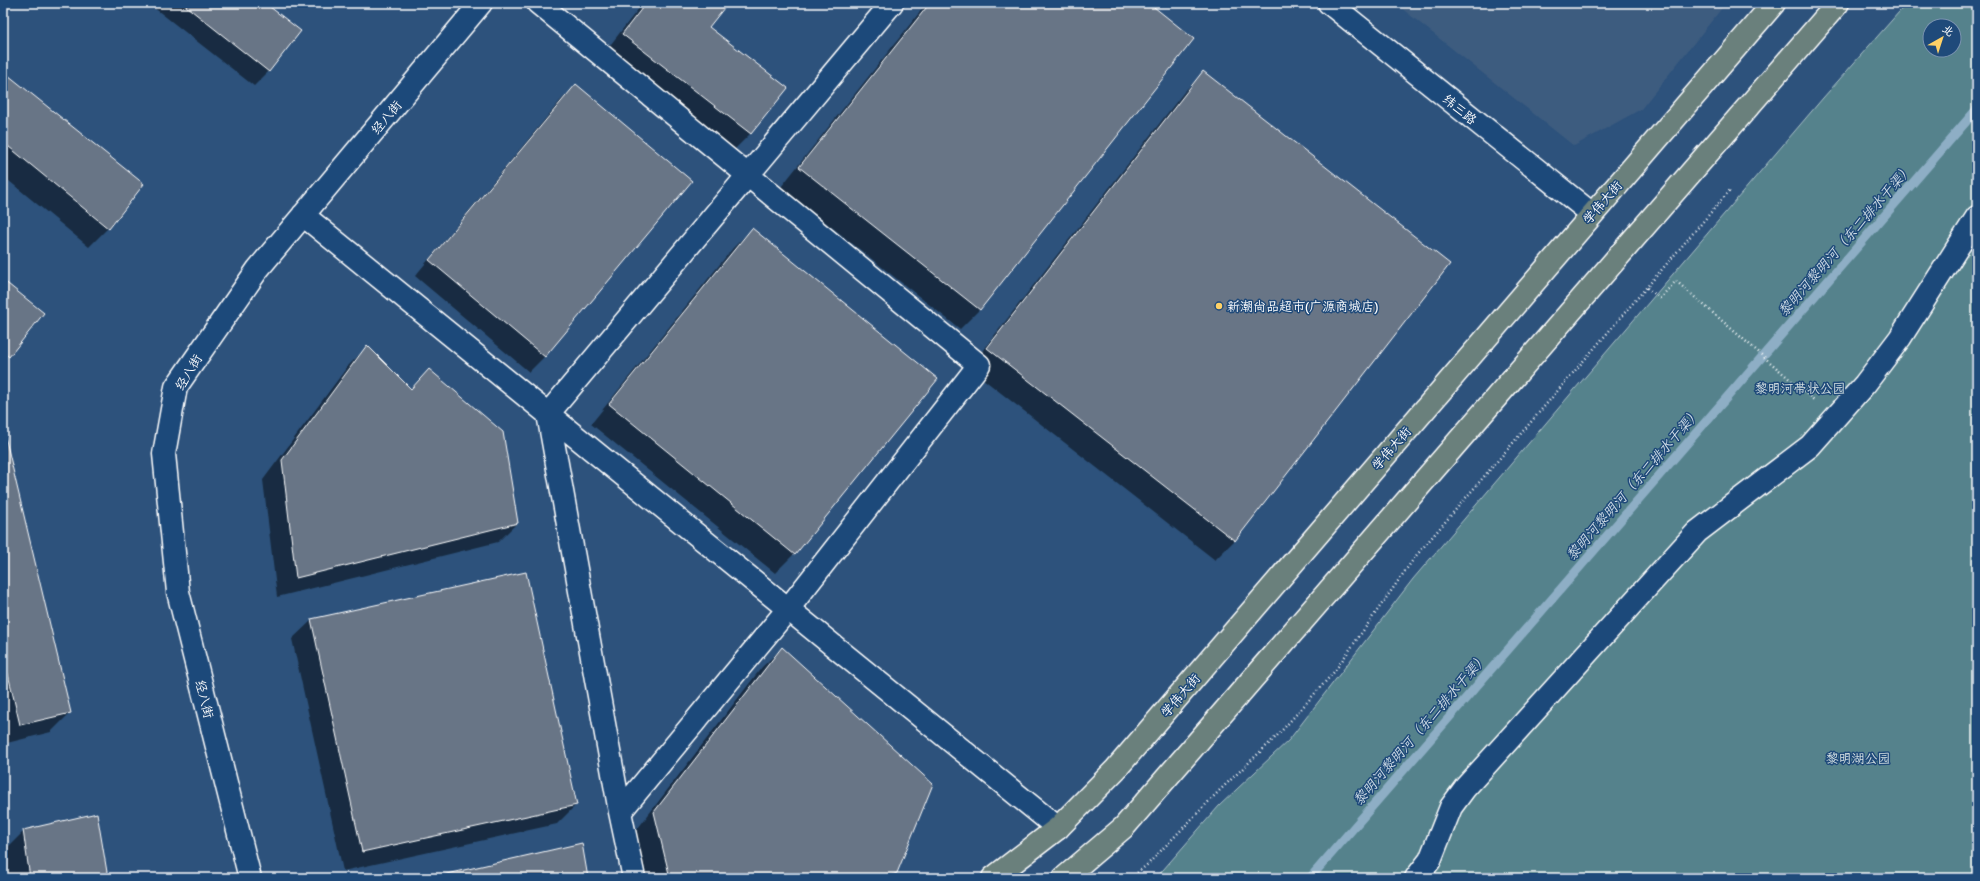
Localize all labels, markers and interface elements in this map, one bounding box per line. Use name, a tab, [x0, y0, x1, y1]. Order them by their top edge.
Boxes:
north arrow	[1922, 18, 1962, 58]
text: 北	[1940, 22, 1956, 39]
street label: 纬三路	[1440, 91, 1480, 127]
street label: 经八街	[368, 98, 405, 137]
water label: 黎明河黎明河（东二排水干渠）	[1775, 161, 1916, 320]
street label: 学伟大街	[1580, 178, 1625, 227]
place label: 新潮尚品超市(广源商城店)	[1227, 299, 1378, 314]
marker: 新潮尚品超市(广源商城店)	[1214, 301, 1224, 311]
street label: 经八街	[172, 352, 205, 393]
park label: 黎明河带状公园	[1754, 381, 1846, 396]
water label: 黎明河黎明河（东二排水干渠）	[1563, 405, 1704, 564]
street label: 学伟大街	[1369, 424, 1414, 473]
water label: 黎明河黎明河（东二排水干渠）	[1350, 650, 1491, 809]
street label: 学伟大街	[1158, 671, 1203, 720]
street label: 经八街	[193, 678, 217, 720]
park label: 黎明湖公园	[1825, 751, 1891, 766]

